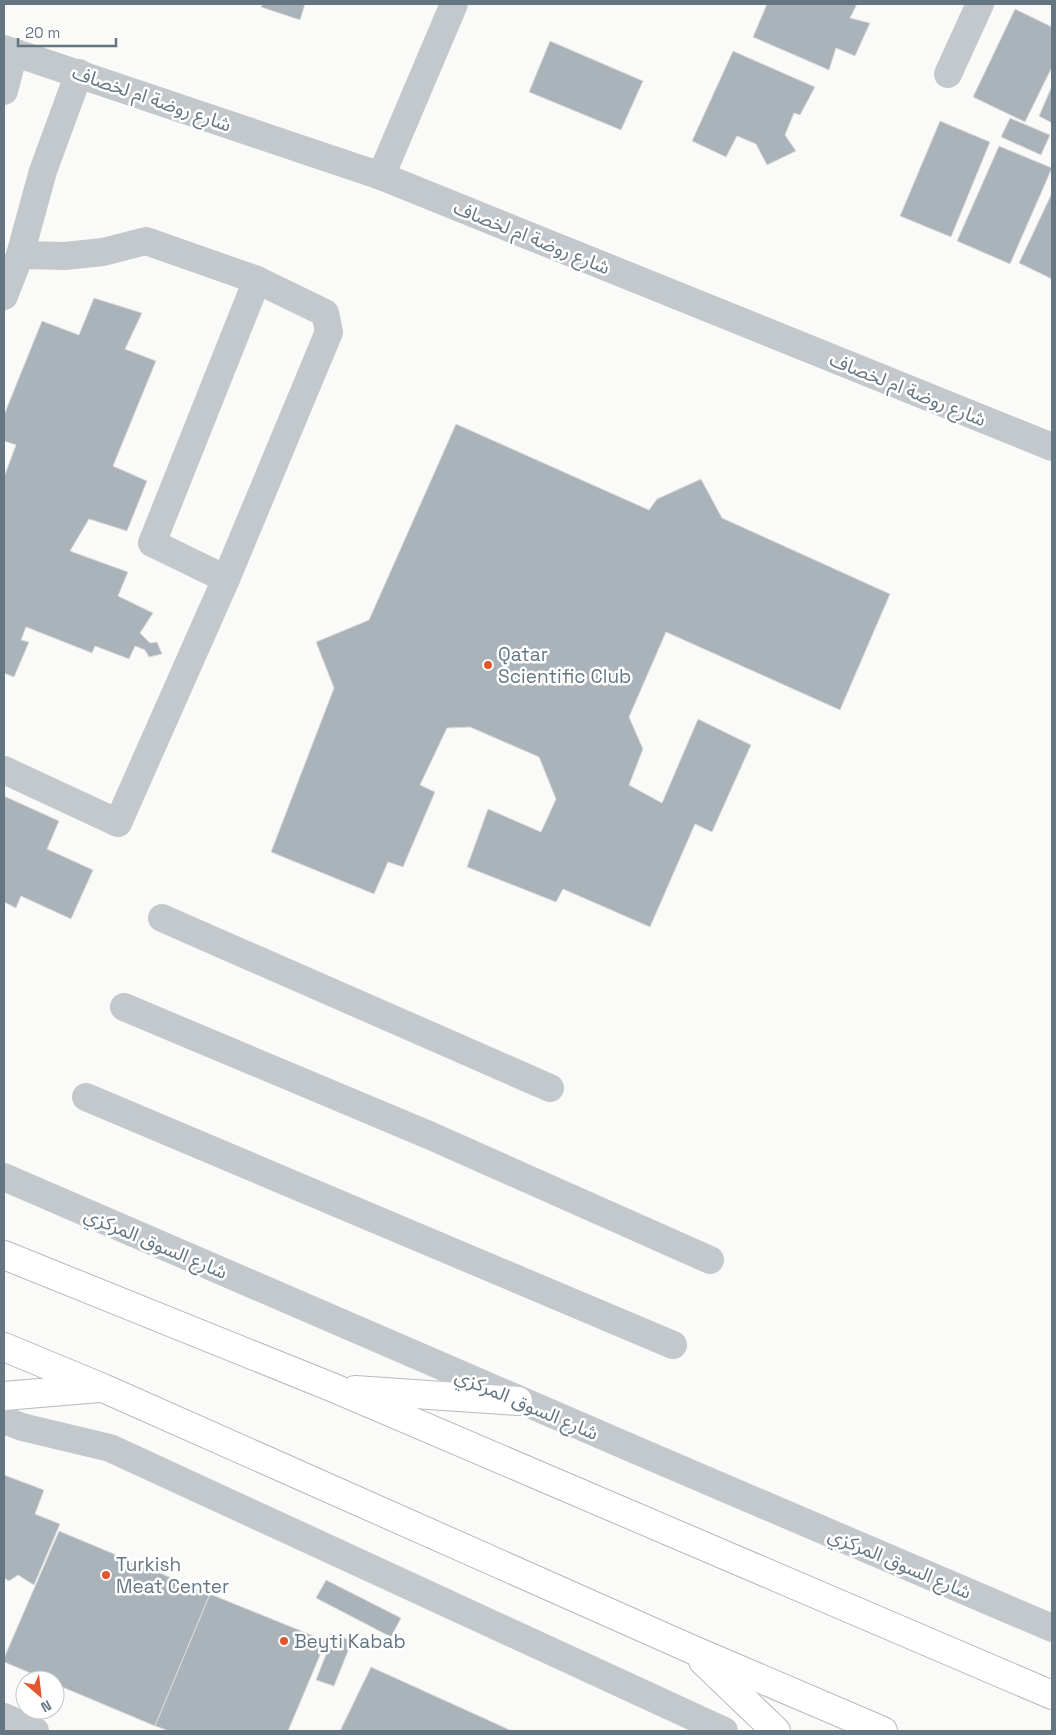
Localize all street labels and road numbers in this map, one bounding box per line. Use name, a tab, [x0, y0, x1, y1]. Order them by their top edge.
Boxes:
street label: شارع روضة ام لخصاف	[68, 60, 235, 139]
street label: شارع روضة ام لخصاف	[449, 195, 614, 282]
street label: شارع روضة ام لخصاف	[825, 347, 990, 434]
street label: شارع السوق المركزي	[80, 1202, 231, 1287]
street label: شارع السوق المركزي	[451, 1363, 602, 1448]
street label: شارع السوق المركزي	[824, 1522, 975, 1607]

